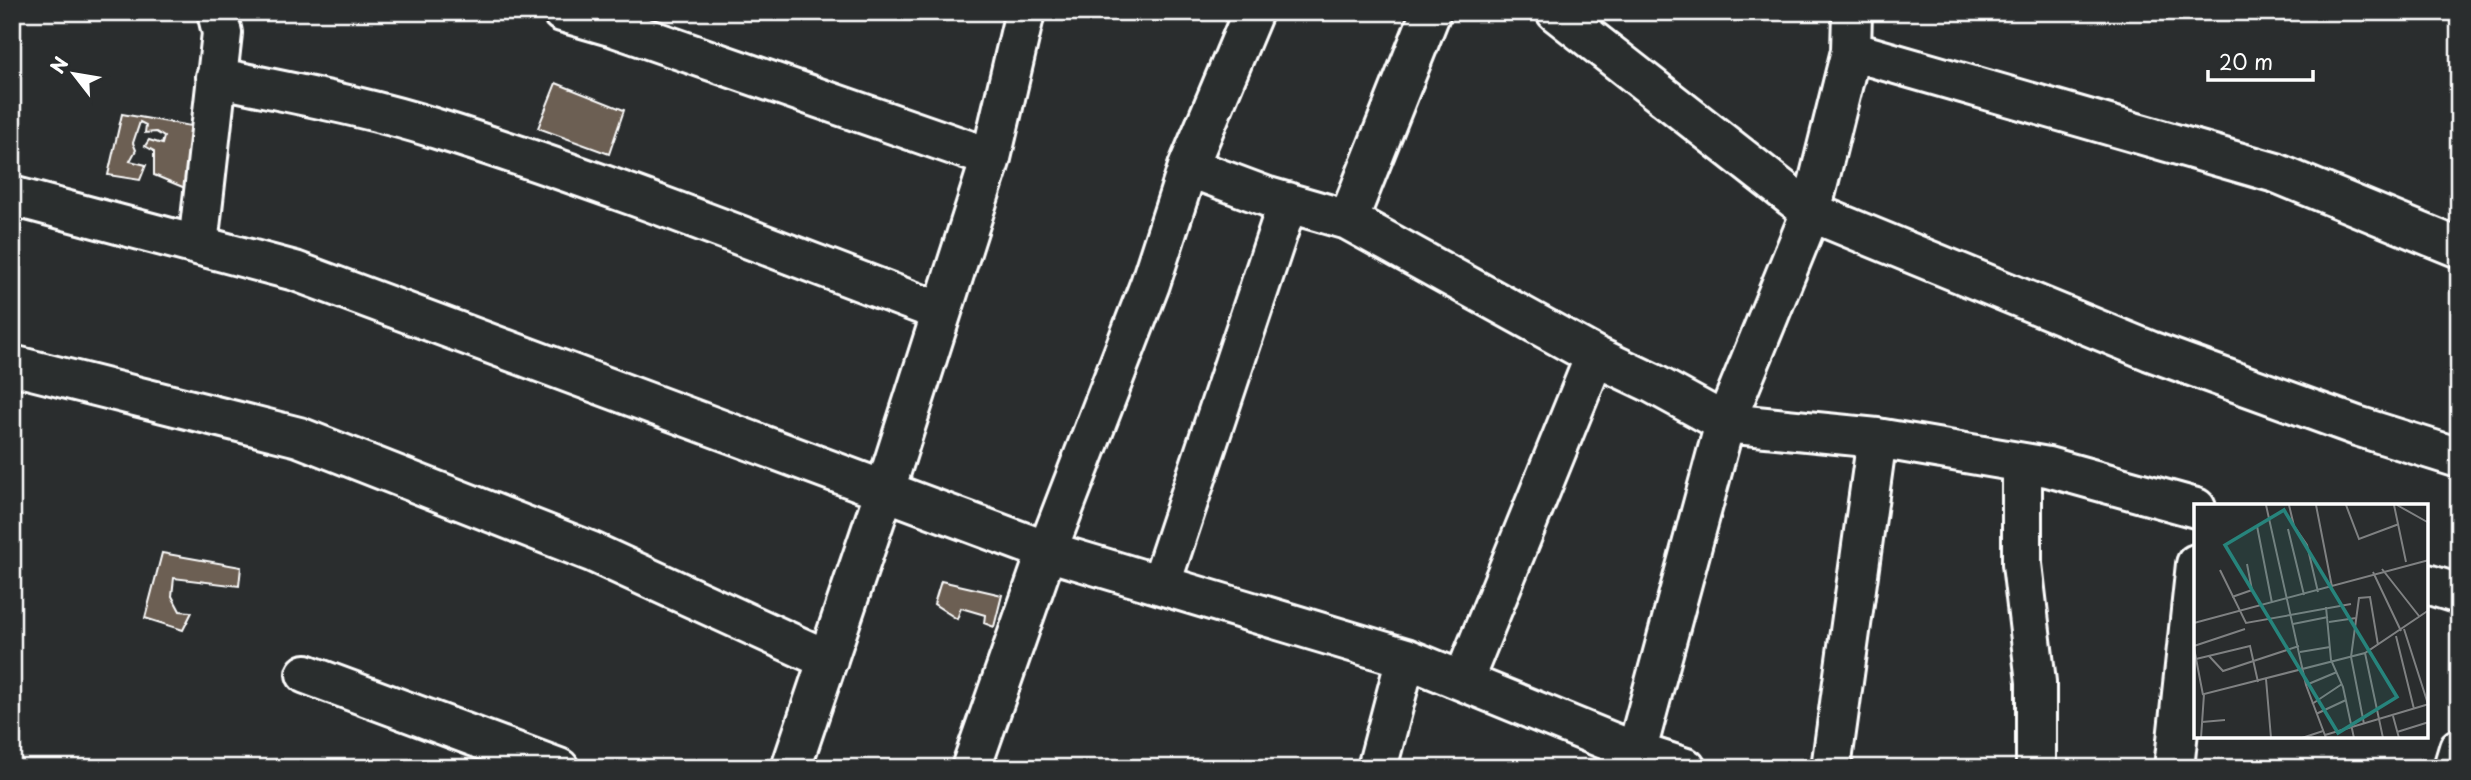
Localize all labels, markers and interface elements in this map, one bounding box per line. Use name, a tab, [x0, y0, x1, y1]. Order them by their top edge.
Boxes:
north arrow	[38, 38, 108, 108]
scale bar	[2208, 38, 2314, 82]
text: 20 m	[2219, 45, 2273, 77]
text: N	[43, 51, 74, 78]
inset map	[2194, 504, 2429, 738]

